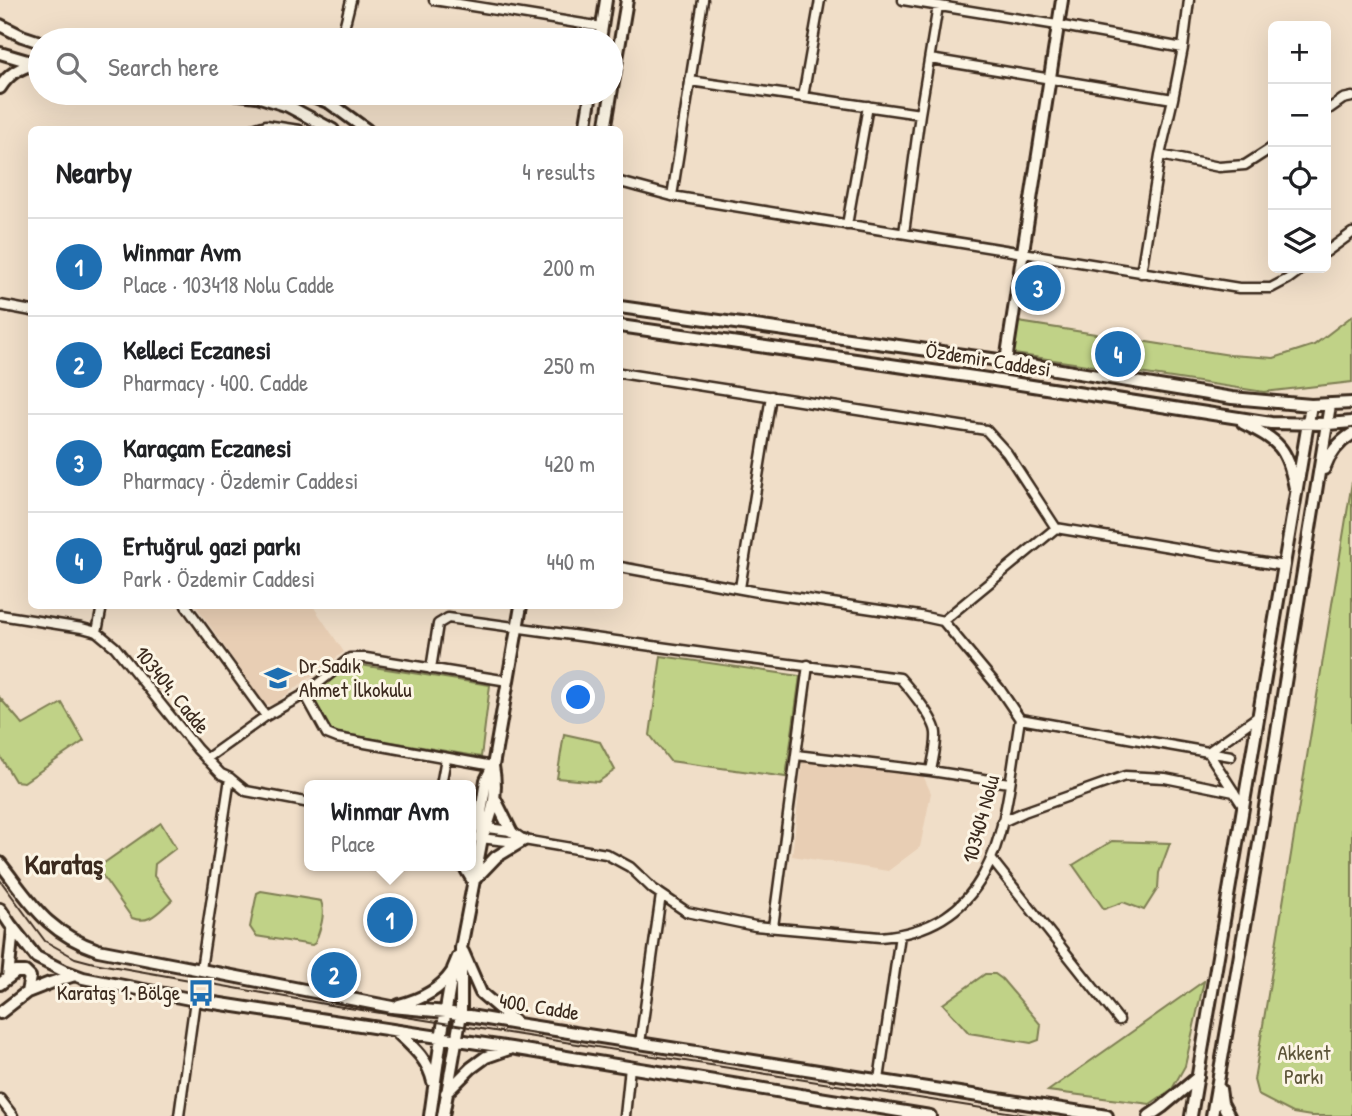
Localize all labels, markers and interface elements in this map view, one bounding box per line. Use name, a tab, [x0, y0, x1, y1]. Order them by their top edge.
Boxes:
map controls	[1268, 21, 1331, 273]
button: +	[1268, 21, 1331, 84]
search box	[28, 28, 623, 105]
icon: search	[52, 48, 90, 86]
text: Search here	[108, 49, 219, 84]
button: −	[1268, 84, 1331, 147]
button: locate	[1268, 147, 1331, 210]
text: Nearby	[56, 152, 132, 192]
text: 4 results	[522, 156, 595, 187]
button: layers	[1268, 210, 1331, 273]
text: Winmar Avm	[123, 234, 241, 269]
text: 1	[75, 252, 83, 283]
text: 200 m	[543, 252, 595, 283]
pin: 3	[1015, 262, 1061, 314]
text: Place · 103418 Nolu Cadde	[123, 269, 334, 300]
pin: 4	[1095, 328, 1141, 380]
text: Kelleci Eczanesi	[123, 332, 271, 367]
street label: Özdemir Caddesi	[923, 335, 1053, 384]
text: 2	[74, 350, 84, 381]
text: 250 m	[543, 350, 595, 381]
text: Pharmacy · 400. Cadde	[123, 367, 308, 398]
text: Karaçam Eczanesi	[123, 430, 292, 465]
text: 3	[74, 448, 84, 479]
text: 420 m	[544, 448, 595, 479]
text: Pharmacy · Özdemir Caddesi	[123, 465, 359, 496]
text: Ertuğrul gazi parkı	[123, 528, 301, 563]
text: 4	[75, 546, 83, 577]
text: 440 m	[547, 546, 595, 577]
text: Park · Özdemir Caddesi	[123, 563, 315, 594]
street label: 103404. Cadde	[128, 640, 217, 740]
place label: Dr.Sadık Ahmet İlkokulu	[299, 651, 412, 704]
school or university icon: Dr.Sadık Ahmet İlkokulu	[263, 663, 293, 693]
your location	[561, 680, 595, 714]
street label: 103404 Nolu	[955, 771, 1006, 866]
popup	[304, 780, 476, 871]
text: Winmar Avm	[331, 793, 449, 828]
text: Place	[331, 828, 375, 859]
district label: Karataş	[25, 845, 104, 883]
pin: 1	[367, 894, 413, 946]
pin: 2	[311, 949, 357, 1001]
place label: Karataş 1. Bölge	[57, 978, 180, 1007]
bus stop icon: Karataş 1. Bölge	[186, 978, 216, 1008]
street label: 400. Cadde	[497, 986, 581, 1027]
park label: Akkent Parkı	[1278, 1038, 1331, 1091]

